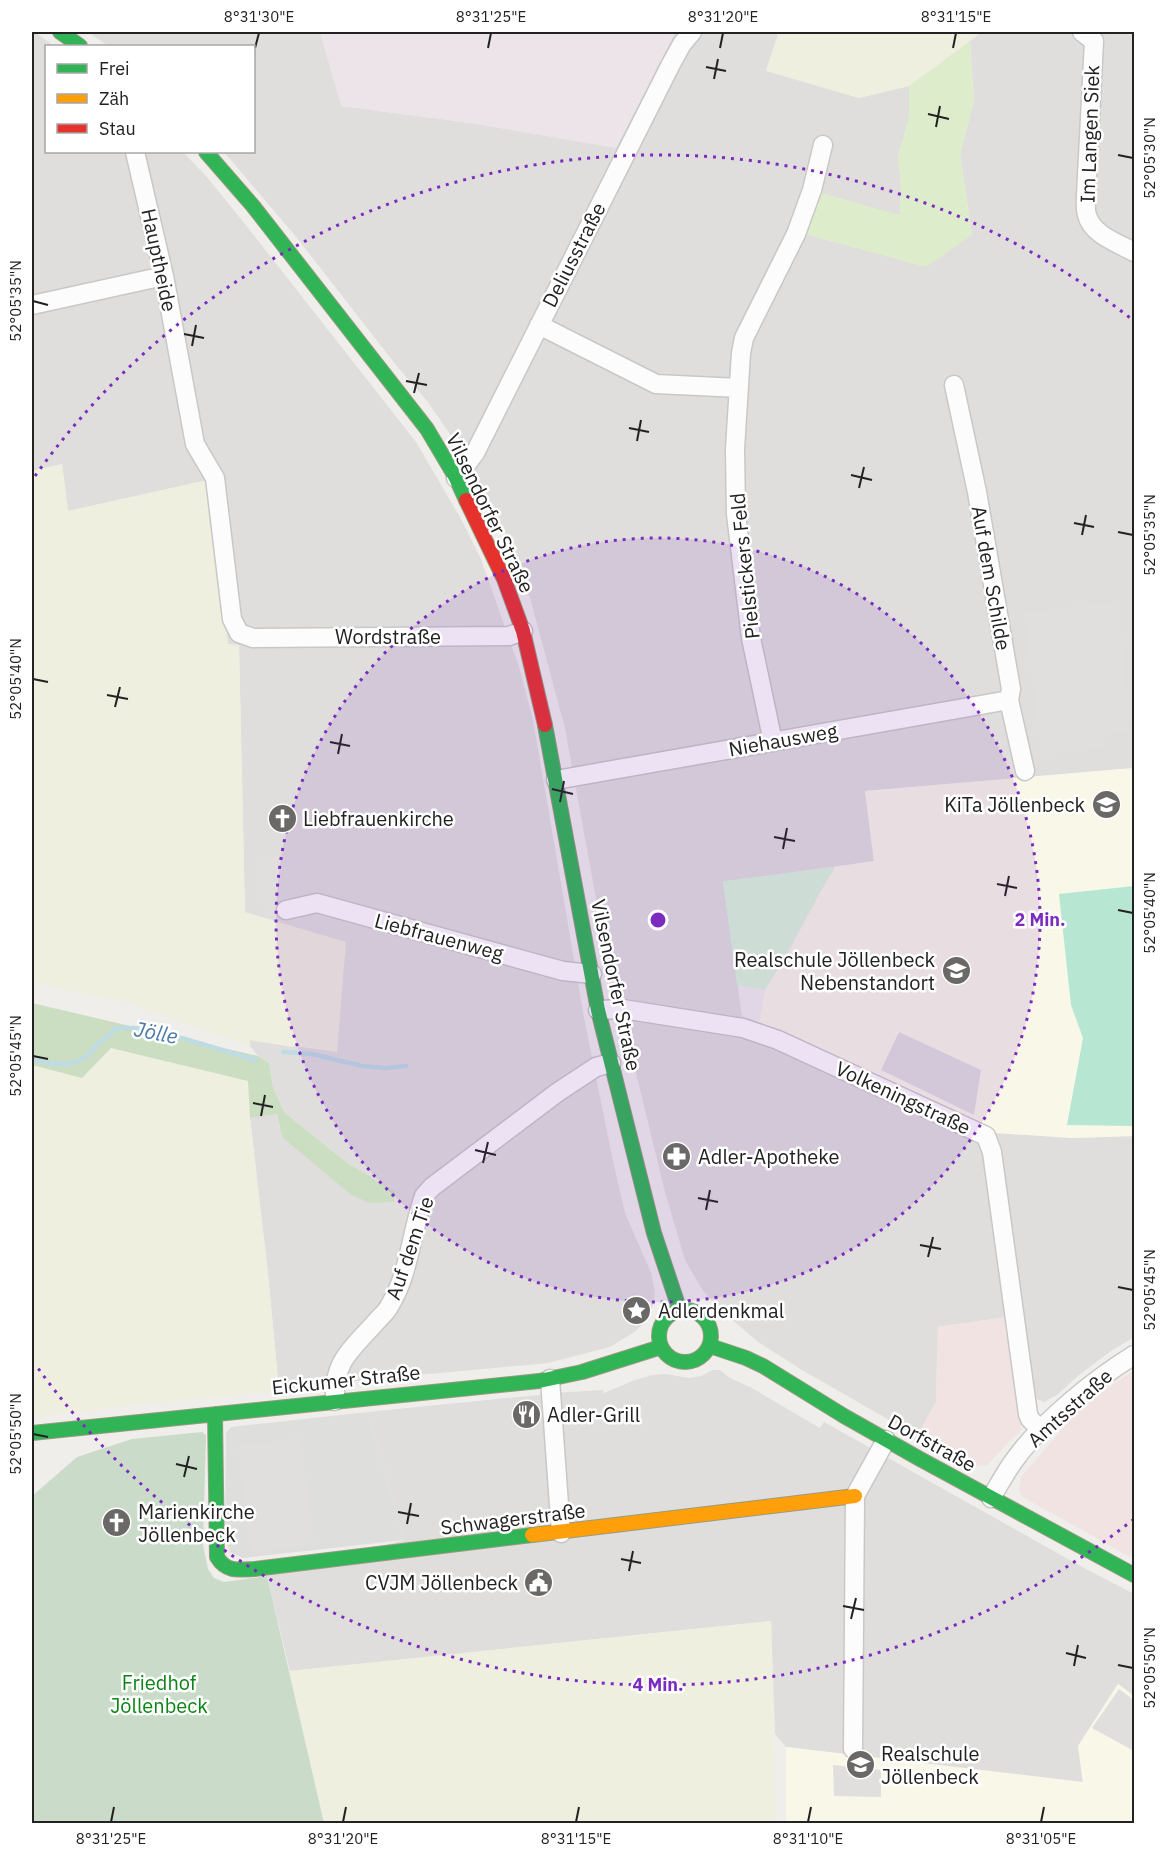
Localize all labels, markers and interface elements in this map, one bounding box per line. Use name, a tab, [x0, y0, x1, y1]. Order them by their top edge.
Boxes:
text: 8°31'30"E	[224, 7, 294, 26]
text: 8°31'25"E	[456, 7, 526, 26]
text: 8°31'20"E	[688, 7, 758, 26]
text: 8°31'15"E	[921, 7, 991, 26]
legend	[45, 45, 255, 153]
text: Frei	[99, 57, 130, 80]
street label: Im Langen Siek	[1074, 64, 1105, 203]
text: Zäh	[99, 87, 129, 110]
text: Stau	[99, 117, 136, 140]
text: 52°05'30"N	[1140, 117, 1159, 199]
street label: Deliusstraße	[536, 198, 612, 312]
street label: Hauptheide	[135, 206, 184, 314]
text: 52°05'35"N	[6, 260, 25, 342]
street label: Vilsendorfer Straße	[440, 428, 541, 597]
street label: Pielstickers Feld	[723, 492, 766, 641]
text: 52°05'35"N	[1140, 494, 1159, 576]
street label: Auf dem Schilde	[966, 504, 1017, 652]
street label: Wordstraße	[335, 623, 441, 650]
text: 52°05'40"N	[6, 638, 25, 720]
street label: Niehausweg	[726, 717, 840, 762]
school or university icon: KiTa Jöllenbeck	[1090, 789, 1122, 821]
place label: KiTa Jöllenbeck	[944, 791, 1085, 818]
church icon: Liebfrauenkirche	[266, 803, 298, 835]
place label: Liebfrauenkirche	[303, 805, 454, 832]
text: 52°05'40"N	[1140, 872, 1159, 954]
street label: Vilsendorfer Straße	[585, 897, 648, 1073]
street label: Liebfrauenweg	[372, 906, 507, 967]
text: 2 Min.	[1014, 908, 1066, 931]
centre of rings	[648, 910, 668, 930]
place label: Realschule Jöllenbeck Nebenstandort	[734, 946, 935, 996]
school or university icon: Realschule Jöllenbeck Nebenstandort	[940, 955, 972, 987]
water label: Jölle	[132, 1014, 181, 1050]
text: 52°05'45"N	[6, 1015, 25, 1097]
street label: Volkeningstraße	[831, 1054, 975, 1141]
pharmacy icon: Adler-Apotheke	[661, 1141, 693, 1173]
place label: Adler-Apotheke	[698, 1143, 840, 1170]
street label: Auf dem Tie	[379, 1193, 440, 1303]
text: 52°05'45"N	[1140, 1249, 1159, 1331]
place icon: Adlerdenkmal	[621, 1295, 653, 1327]
place label: Adlerdenkmal	[658, 1297, 784, 1324]
street label: Eickumer Straße	[270, 1358, 422, 1401]
street label: Amtsstraße	[1022, 1362, 1118, 1453]
text: 52°05'50"N	[6, 1393, 25, 1475]
restaurant icon: Adler-Grill	[510, 1399, 542, 1431]
place label: Adler-Grill	[547, 1401, 640, 1428]
street label: Dorfstraße	[883, 1407, 981, 1478]
street label: Schwagerstraße	[439, 1496, 587, 1541]
place label: Marienkirche Jöllenbeck	[138, 1498, 255, 1548]
church icon: Marienkirche Jöllenbeck	[101, 1507, 133, 1539]
public building icon: CVJM Jöllenbeck	[523, 1567, 555, 1599]
place label: CVJM Jöllenbeck	[365, 1569, 518, 1596]
text: 52°05'50"N	[1140, 1627, 1159, 1709]
park label: Friedhof Jöllenbeck	[110, 1669, 208, 1719]
text: 4 Min.	[632, 1673, 684, 1696]
place label: Realschule Jöllenbeck	[881, 1740, 980, 1790]
school or university icon: Realschule Jöllenbeck	[844, 1749, 876, 1781]
text: 8°31'25"E	[76, 1829, 146, 1848]
text: 8°31'20"E	[308, 1829, 378, 1848]
text: 8°31'15"E	[541, 1829, 611, 1848]
text: 8°31'10"E	[773, 1829, 843, 1848]
text: 8°31'05"E	[1006, 1829, 1076, 1848]

